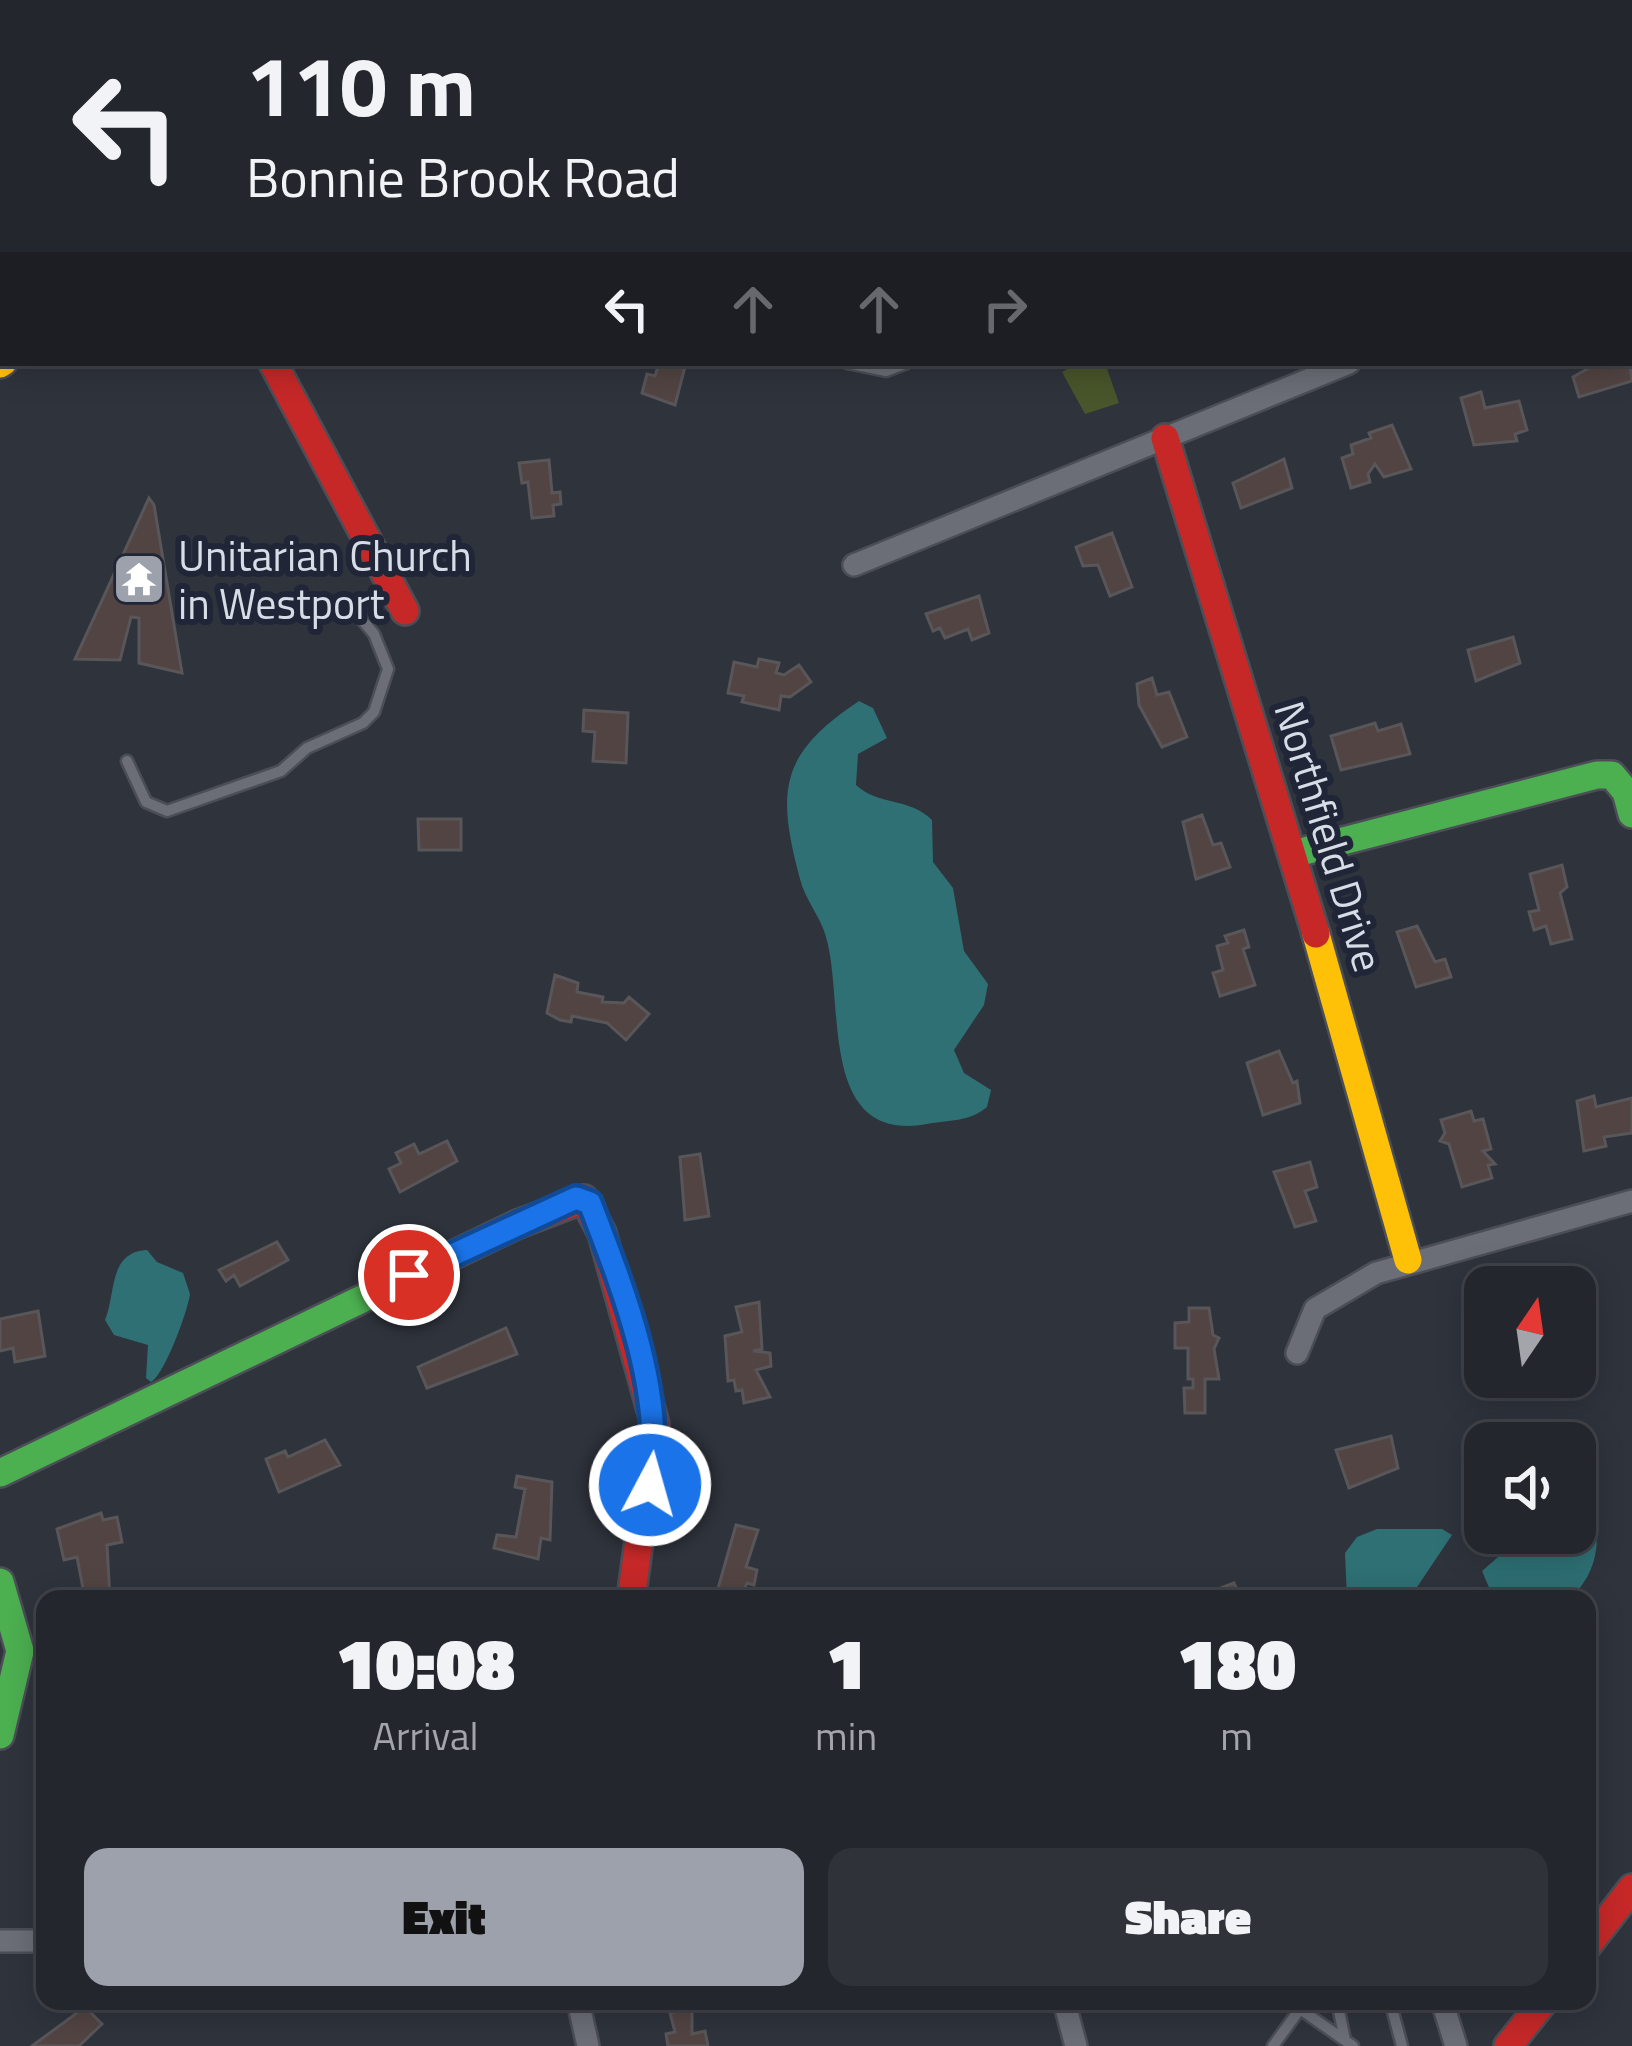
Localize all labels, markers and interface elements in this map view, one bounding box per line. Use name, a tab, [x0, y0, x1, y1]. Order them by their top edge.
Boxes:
text: 110 m	[246, 21, 476, 149]
icon: left	[48, 48, 204, 204]
text: Bonnie Brook Road	[246, 136, 680, 218]
icon: left	[594, 276, 660, 342]
icon: ahead	[720, 276, 786, 342]
icon: ahead	[846, 276, 912, 342]
icon: right	[972, 276, 1038, 342]
place label: Unitarian Church in Westport	[178, 523, 472, 635]
temple icon: Unitarian Church in Westport	[111, 551, 167, 607]
street label: Northfield Drive	[1259, 693, 1401, 979]
pin	[358, 1224, 460, 1326]
icon: arrive	[376, 1242, 442, 1308]
north arrow	[1464, 1266, 1596, 1398]
map controls	[1464, 1266, 1596, 1554]
position arrow	[587, 1422, 713, 1548]
button: sound	[1464, 1422, 1596, 1554]
text: 10:08	[336, 1607, 515, 1717]
text: 1	[826, 1607, 866, 1717]
text: 180	[1177, 1607, 1296, 1717]
text: Arrival	[373, 1706, 478, 1765]
text: min	[815, 1706, 877, 1765]
text: m	[1220, 1706, 1253, 1765]
button: Exit	[84, 1848, 804, 1986]
button: Share	[828, 1848, 1548, 1986]

